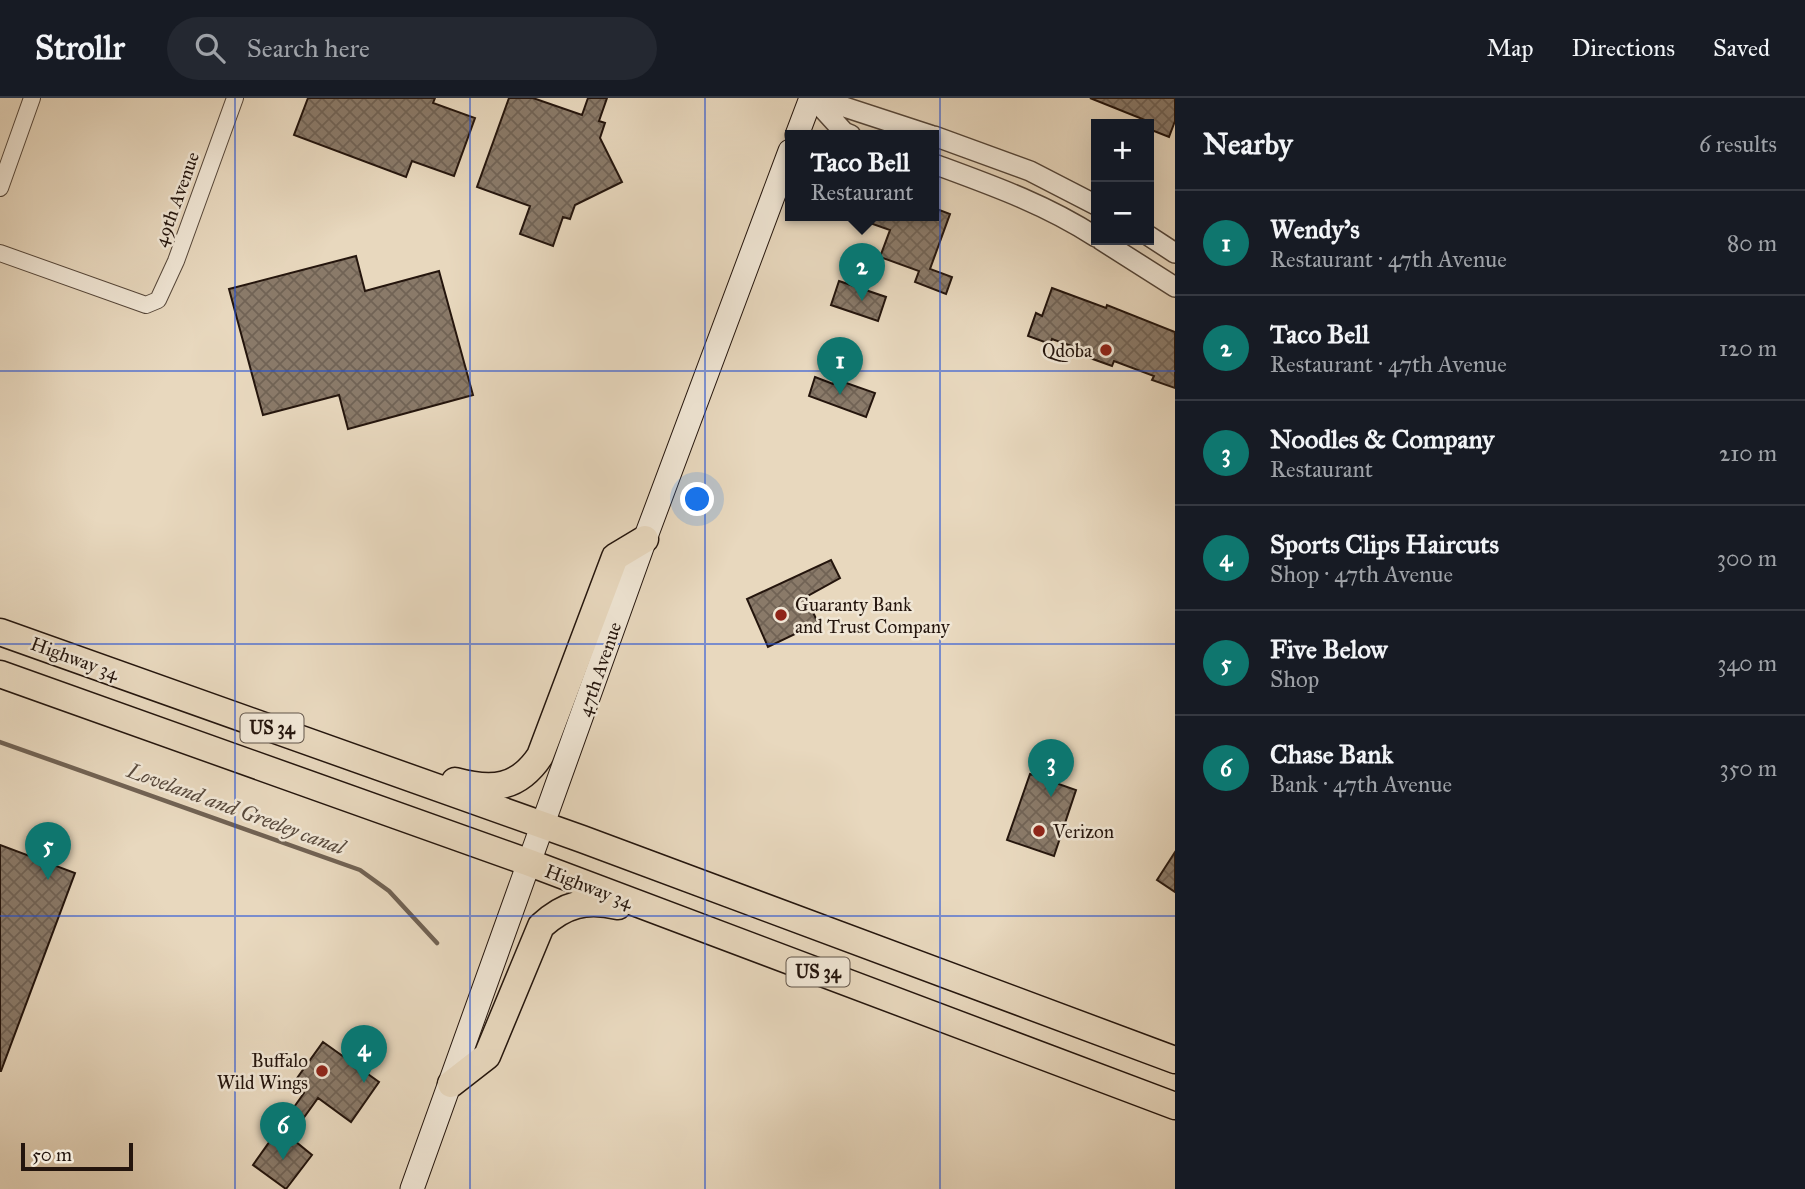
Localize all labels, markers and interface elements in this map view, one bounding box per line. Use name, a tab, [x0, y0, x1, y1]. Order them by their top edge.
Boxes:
search box	[167, 17, 657, 80]
text: Strollr	[35, 28, 125, 68]
icon: search	[191, 29, 229, 67]
text: Search here	[247, 32, 370, 64]
text: Map	[1487, 33, 1534, 63]
text: Directions	[1572, 33, 1675, 63]
text: Saved	[1713, 33, 1770, 63]
map controls	[1091, 119, 1154, 245]
button: +	[1091, 119, 1154, 182]
text: Nearby	[1203, 126, 1293, 162]
popup	[785, 130, 939, 221]
text: 6 results	[1699, 130, 1777, 158]
text: Taco Bell	[811, 146, 910, 178]
street label: 49th Avenue	[149, 149, 204, 250]
text: Restaurant	[811, 178, 913, 206]
button: −	[1091, 182, 1154, 245]
text: Wendy's	[1270, 213, 1360, 245]
text: 1	[1221, 229, 1231, 257]
text: 80 m	[1727, 229, 1777, 257]
pin: 2	[839, 243, 885, 301]
text: Restaurant · 47th Avenue	[1270, 245, 1507, 273]
text: Taco Bell	[1270, 318, 1369, 350]
text: 2	[1220, 334, 1232, 362]
text: 120 m	[1719, 334, 1777, 362]
pin: 1	[817, 337, 863, 395]
place label: Qdoba	[1042, 339, 1093, 362]
marker: Qdoba	[1098, 342, 1114, 358]
text: Restaurant · 47th Avenue	[1270, 350, 1507, 378]
text: Noodles & Company	[1270, 423, 1494, 455]
text: 3	[1221, 439, 1231, 467]
text: 210 m	[1719, 439, 1777, 467]
text: Restaurant	[1270, 455, 1373, 483]
your location	[680, 482, 714, 516]
text: Sports Clips Haircuts	[1270, 528, 1499, 560]
text: 4	[1220, 544, 1232, 572]
text: 300 m	[1717, 544, 1777, 572]
text: Shop · 47th Avenue	[1270, 560, 1453, 588]
place label: Guaranty Bank and Trust Company	[795, 593, 951, 638]
marker: Guaranty Bank and Trust Company	[773, 607, 789, 623]
street label: 47th Avenue	[573, 619, 626, 719]
street label: Highway 34	[27, 632, 122, 686]
text: Five Below	[1270, 633, 1388, 665]
text: 5	[1221, 649, 1231, 677]
text: 340 m	[1717, 649, 1777, 677]
text: Shop	[1270, 665, 1319, 693]
road number: US 34	[240, 714, 304, 742]
text: Chase Bank	[1270, 738, 1393, 770]
pin: 3	[1028, 739, 1074, 797]
text: 6	[1220, 754, 1232, 782]
text: 350 m	[1719, 754, 1777, 782]
water label: Loveland and Greeley canal	[123, 757, 350, 861]
text: Bank · 47th Avenue	[1270, 770, 1452, 798]
place label: Verizon	[1052, 820, 1114, 843]
pin: 5	[25, 822, 71, 880]
marker: Verizon	[1031, 823, 1047, 839]
street label: Highway 34	[541, 859, 636, 915]
road number: US 34	[786, 958, 850, 986]
pin: 4	[341, 1025, 387, 1083]
place label: Buffalo Wild Wings	[217, 1049, 308, 1095]
marker: Buffalo Wild Wings	[314, 1063, 330, 1079]
pin: 6	[260, 1102, 306, 1160]
scale bar	[21, 1140, 133, 1172]
text: 50 m	[32, 1143, 72, 1166]

